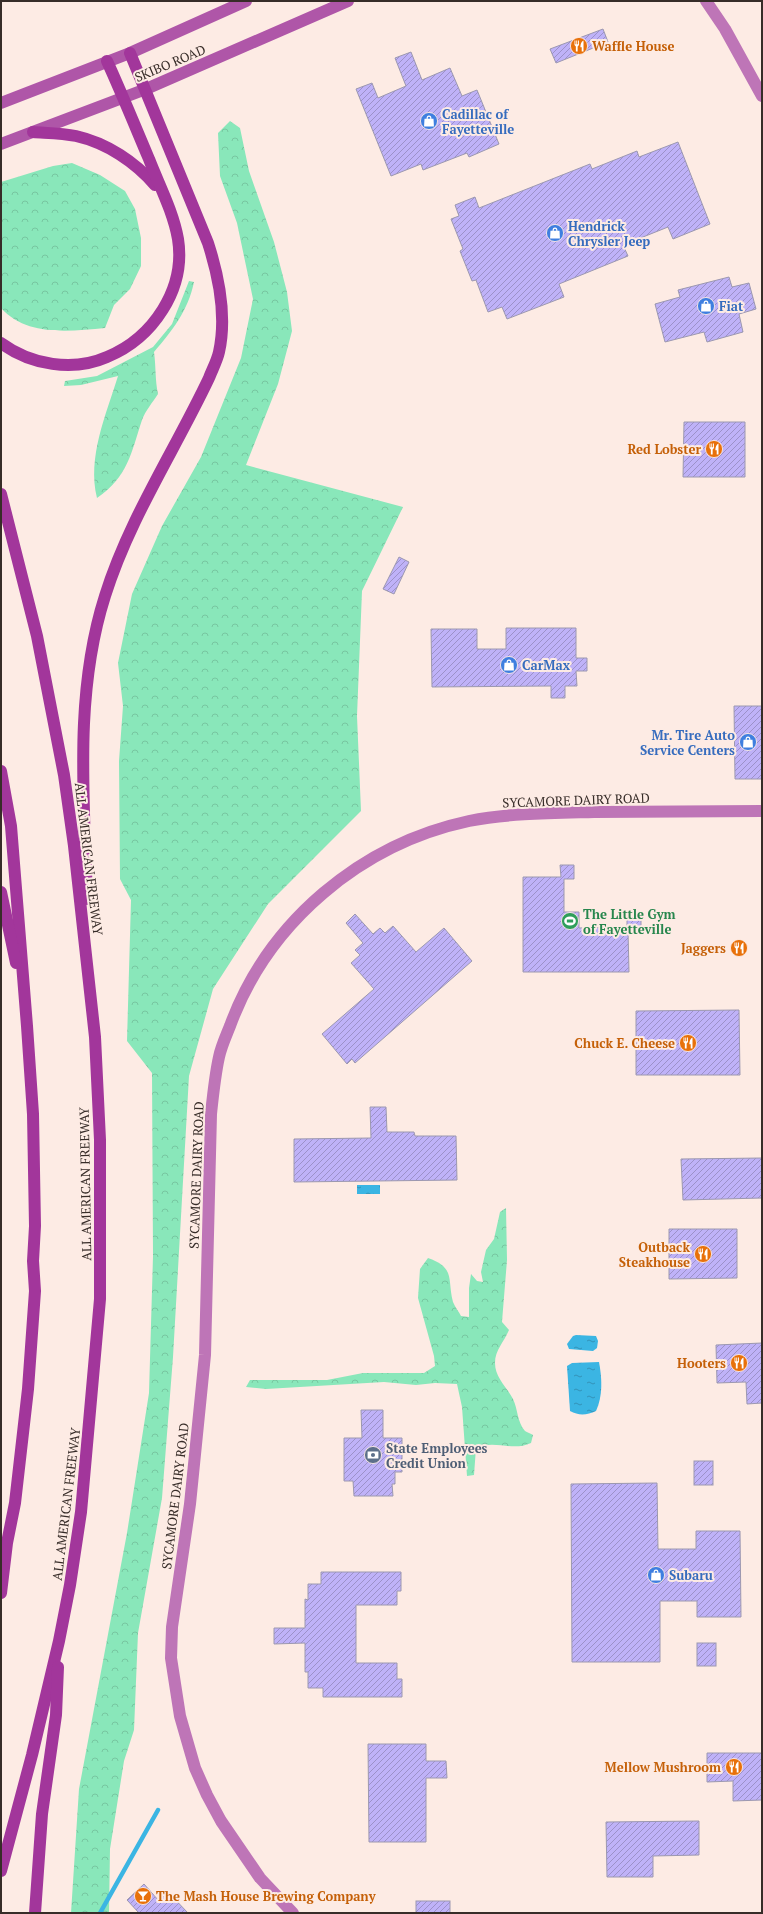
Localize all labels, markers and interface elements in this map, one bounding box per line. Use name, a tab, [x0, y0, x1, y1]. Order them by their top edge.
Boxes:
restaurant icon: Waffle House	[569, 36, 589, 56]
place label: Waffle House	[592, 37, 674, 55]
street label: SKIBO ROAD	[132, 40, 208, 86]
place label: Cadillac of Fayetteville	[442, 105, 514, 138]
shop icon: Cadillac of Fayetteville	[419, 111, 439, 131]
place label: Hendrick Chrysler Jeep	[568, 217, 650, 250]
shop icon: Hendrick Chrysler Jeep	[545, 223, 565, 243]
shop icon: Fiat	[696, 296, 716, 316]
place label: Fiat	[719, 297, 744, 315]
restaurant icon: Red Lobster	[704, 439, 724, 459]
place label: Red Lobster	[627, 440, 701, 458]
shop icon: CarMax	[499, 655, 519, 675]
place label: CarMax	[522, 656, 571, 674]
place label: Mr. Tire Auto Service Centers	[640, 726, 735, 759]
shop icon: Mr. Tire Auto Service Centers	[738, 732, 758, 752]
street label: ALL AMERICAN FREEWAY	[71, 782, 107, 937]
street label: SYCAMORE DAIRY ROAD	[502, 788, 650, 812]
place label: The Little Gym of Fayetteville	[583, 905, 676, 938]
sports icon: The Little Gym of Fayetteville	[560, 911, 580, 931]
restaurant icon: Jaggers	[729, 938, 749, 958]
place label: Jaggers	[681, 939, 726, 957]
restaurant icon: Chuck E. Cheese	[678, 1033, 698, 1053]
place label: Chuck E. Cheese	[574, 1034, 675, 1052]
street label: SYCAMORE DAIRY ROAD	[184, 1101, 208, 1249]
street label: ALL AMERICAN FREEWAY	[75, 1106, 95, 1261]
place label: Outback Steakhouse	[619, 1238, 690, 1271]
restaurant icon: Outback Steakhouse	[693, 1244, 713, 1264]
restaurant icon: Hooters	[729, 1353, 749, 1373]
place label: Hooters	[677, 1354, 726, 1372]
street label: SYCAMORE DAIRY ROAD	[157, 1422, 193, 1570]
street label: ALL AMERICAN FREEWAY	[48, 1426, 84, 1581]
place label: State Employees Credit Union	[386, 1439, 488, 1472]
bank icon: State Employees Credit Union	[363, 1445, 383, 1465]
shop icon: Subaru	[646, 1565, 666, 1585]
place label: Subaru	[669, 1566, 713, 1584]
restaurant icon: Mellow Mushroom	[724, 1757, 744, 1777]
place label: Mellow Mushroom	[605, 1758, 721, 1776]
bar icon: The Mash House Brewing Company	[133, 1886, 153, 1906]
place label: The Mash House Brewing Company	[156, 1887, 377, 1905]

